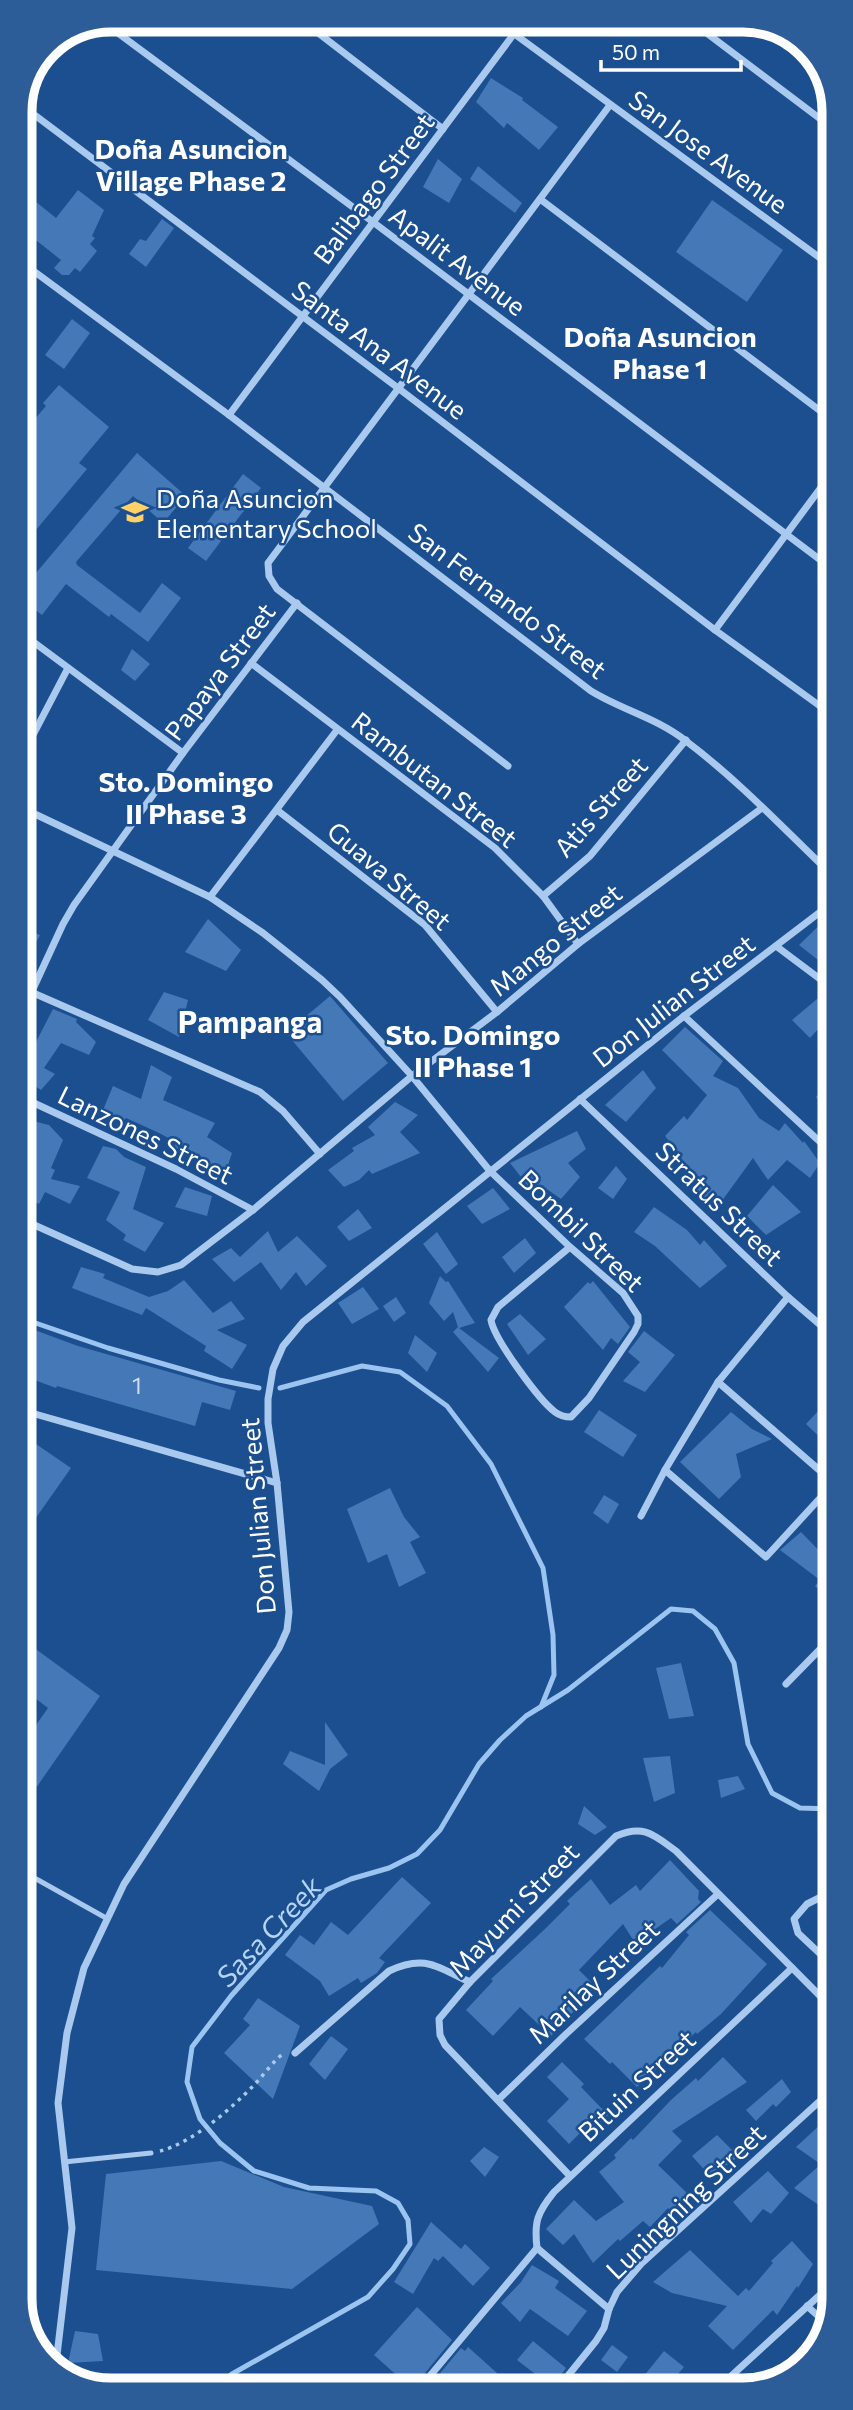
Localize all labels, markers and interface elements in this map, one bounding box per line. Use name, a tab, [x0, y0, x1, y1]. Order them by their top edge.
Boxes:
scale bar	[601, 28, 741, 72]
text: 50 m	[612, 39, 660, 64]
street label: San Jose Avenue	[624, 83, 794, 219]
street label: Balibago Street	[306, 107, 440, 269]
district label: Doña Asuncion Village Phase 2	[94, 131, 288, 197]
street label: Apalit Avenue	[384, 199, 532, 321]
street label: Santa Ana Avenue	[286, 273, 474, 425]
district label: Doña Asuncion Phase 1	[563, 319, 757, 385]
place label: Doña Asuncion Elementary School	[156, 482, 377, 543]
school or university icon: Doña Asuncion Elementary School	[120, 497, 150, 527]
street label: San Fernando Street	[403, 516, 613, 684]
street label: Papaya Street	[157, 596, 281, 746]
street label: Rambutan Street	[346, 705, 524, 853]
street label: Atis Street	[547, 749, 653, 863]
district label: Sto. Domingo II Phase 3	[99, 764, 273, 830]
street label: Guava Street	[322, 814, 458, 936]
street label: Mango Street	[483, 876, 627, 1002]
street label: Don Julian Street	[586, 927, 760, 1073]
district label: Pampanga	[178, 1002, 322, 1039]
district label: Sto. Domingo II Phase 1	[386, 1017, 560, 1083]
street label: Lanzones Street	[53, 1078, 239, 1190]
street label: Stratus Street	[650, 1135, 790, 1271]
street label: Bombil Street	[513, 1163, 651, 1297]
house number: 1	[132, 1371, 142, 1399]
street label: Don Julian Street	[233, 1417, 281, 1615]
street label: Mayumi Street	[442, 1836, 584, 1982]
water label: Sasa Creek	[208, 1868, 328, 1993]
street label: Marilay Street	[521, 1913, 665, 2049]
street label: Bituin Street	[571, 2023, 701, 2147]
street label: Luningning Street	[599, 2117, 771, 2285]

